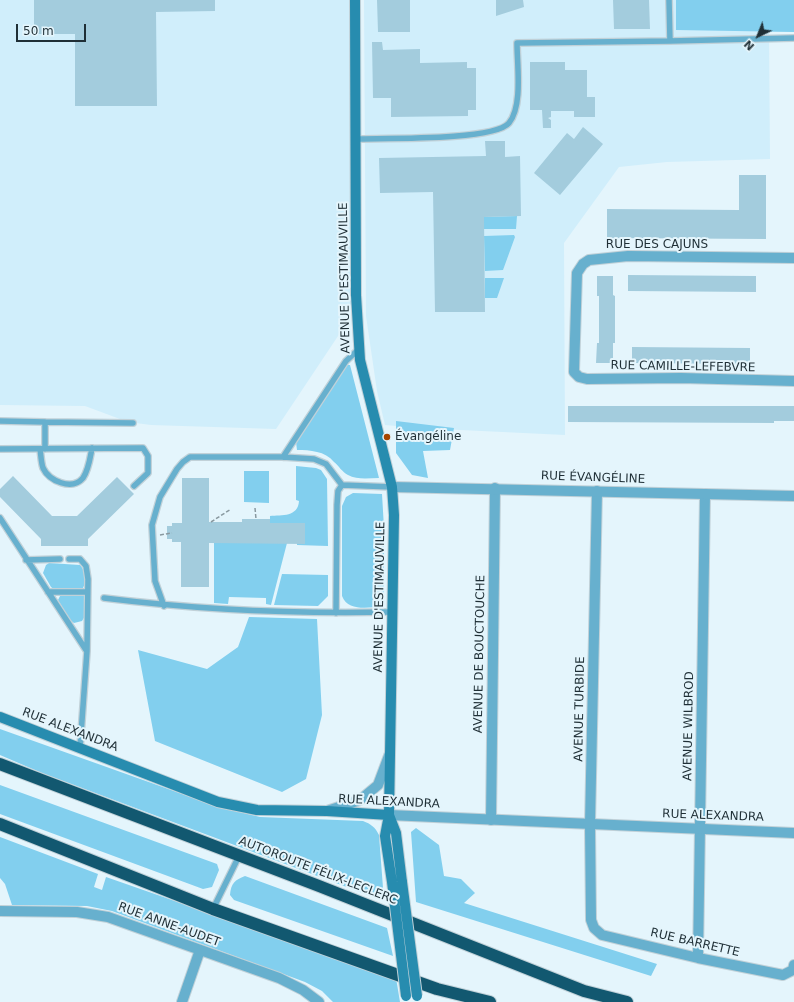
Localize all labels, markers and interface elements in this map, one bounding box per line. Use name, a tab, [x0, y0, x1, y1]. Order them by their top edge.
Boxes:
scale bar	[18, 16, 88, 42]
north arrow	[738, 16, 778, 56]
text: 50 m	[23, 24, 54, 38]
text: N	[742, 37, 757, 53]
street label: AVENUE D'ESTIMAUVILLE	[336, 202, 354, 354]
street label: RUE DES CAJUNS	[606, 238, 708, 252]
street label: RUE CAMILLE-LEFEBVRE	[610, 359, 756, 375]
place label: Évangéline	[395, 430, 461, 444]
marker: Évangéline	[382, 432, 392, 442]
street label: RUE ÉVANGÉLINE	[541, 469, 645, 487]
street label: AVENUE D'ESTIMAUVILLE	[371, 521, 389, 673]
street label: AVENUE DE BOUCTOUCHE	[471, 575, 489, 733]
street label: AVENUE TURBIDE	[572, 656, 588, 762]
street label: AVENUE WILBROD	[681, 671, 697, 781]
street label: RUE ALEXANDRA	[20, 705, 120, 755]
street label: RUE ALEXANDRA	[338, 792, 440, 812]
street label: RUE ALEXANDRA	[662, 807, 764, 825]
street label: AUTOROUTE FÉLIX-LECLERC	[237, 834, 399, 908]
street label: RUE ANNE-AUDET	[116, 900, 222, 950]
street label: RUE BARRETTE	[649, 926, 741, 960]

